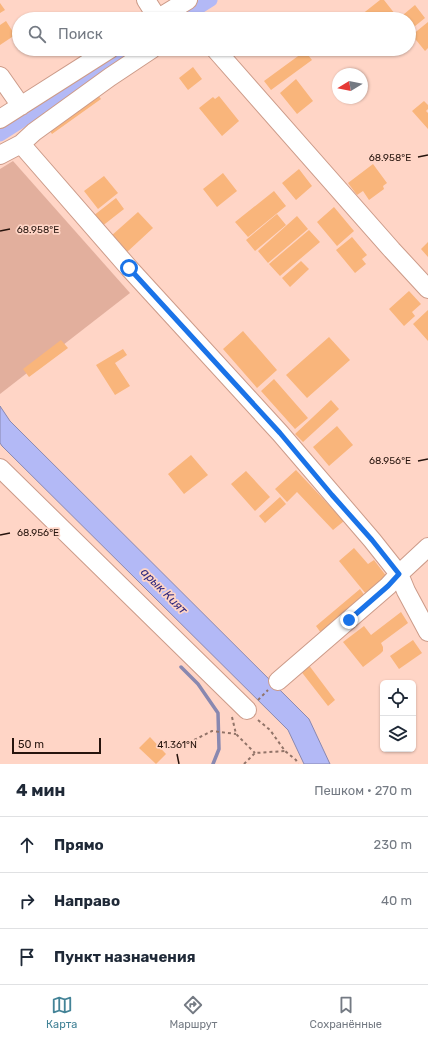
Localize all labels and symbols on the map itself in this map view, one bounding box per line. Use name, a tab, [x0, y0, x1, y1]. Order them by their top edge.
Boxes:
north arrow	[332, 68, 368, 104]
text: 68.958°E	[369, 152, 411, 164]
text: 68.958°E	[17, 224, 59, 236]
route start	[120, 259, 138, 277]
text: 68.956°E	[369, 455, 411, 467]
text: 68.956°E	[17, 527, 59, 539]
water label: арык Кият	[138, 565, 191, 618]
route end	[340, 611, 358, 629]
scale bar	[12, 736, 101, 755]
text: 41.361°N	[157, 739, 197, 751]

